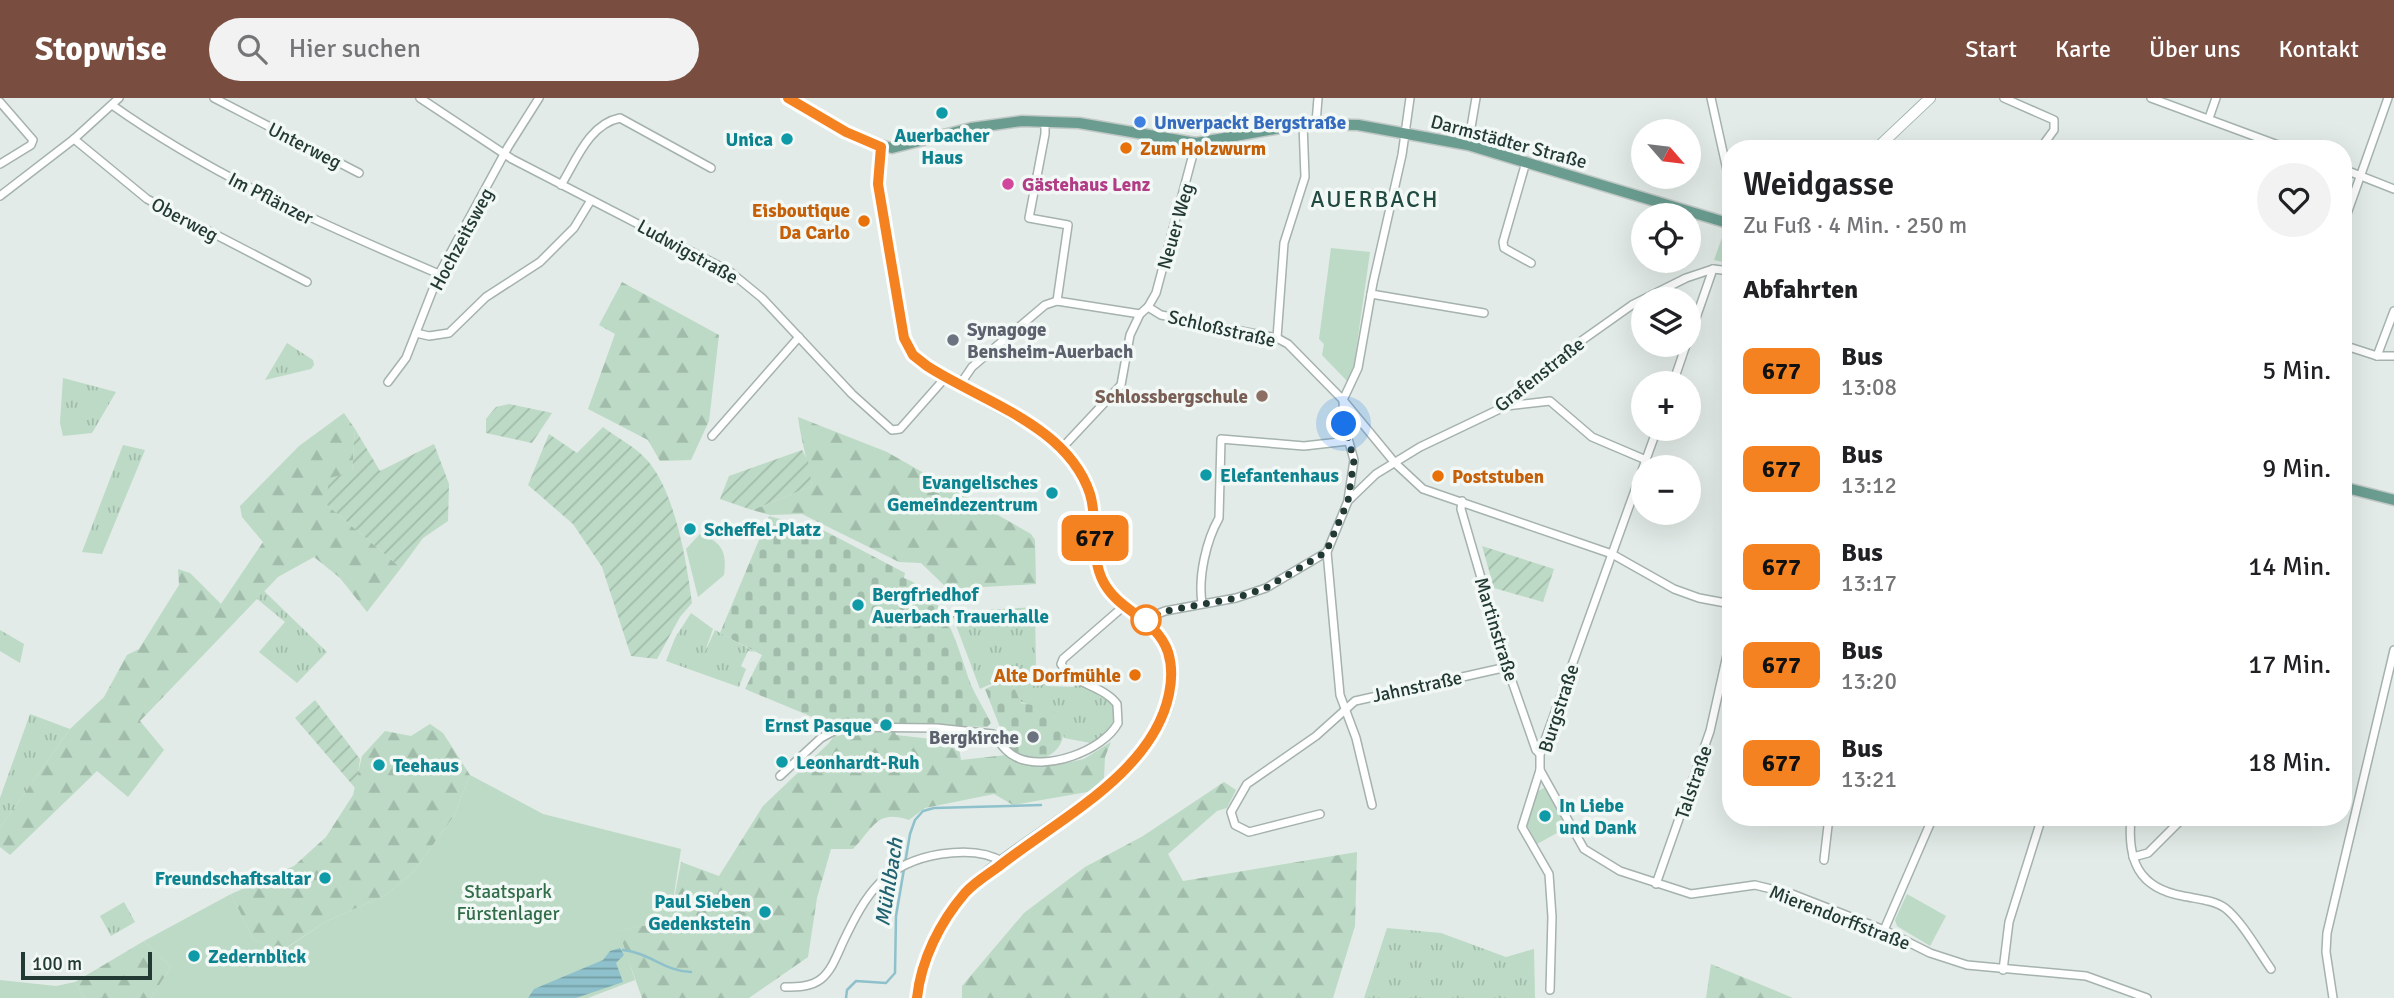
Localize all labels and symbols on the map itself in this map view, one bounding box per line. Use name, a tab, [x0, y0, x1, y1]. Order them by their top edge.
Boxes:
marker: Auerbacher Haus	[934, 105, 950, 121]
street label: Darmstädter Straße	[1428, 110, 1589, 174]
place label: Unverpackt Bergstraße	[1154, 111, 1346, 135]
marker: Unverpackt Bergstraße	[1132, 114, 1148, 130]
street label: Unterweg	[264, 117, 345, 175]
north arrow	[1631, 119, 1701, 189]
place label: Auerbacher Haus	[894, 124, 990, 170]
place label: Unica	[725, 128, 773, 152]
marker: Unica	[779, 131, 795, 147]
place label: Zum Holzwurm	[1140, 137, 1266, 161]
marker: Zum Holzwurm	[1118, 140, 1134, 156]
street label: Im Pflänzer	[224, 167, 317, 231]
place label: Gästehaus Lenz	[1022, 173, 1151, 197]
marker: Gästehaus Lenz	[1000, 176, 1016, 192]
street label: Neuer Weg	[1152, 180, 1200, 272]
street label: Hochzeitsweg	[425, 184, 499, 295]
district label: AUERBACH	[1311, 185, 1439, 214]
street label: Oberweg	[147, 192, 222, 247]
place label: Eisboutique Da Carlo	[752, 199, 850, 245]
marker: Eisboutique Da Carlo	[856, 213, 872, 229]
street label: Ludwigstraße	[633, 214, 742, 290]
street label: Schloßstraße	[1166, 305, 1278, 353]
place label: Synagoge Bensheim-Auerbach	[967, 318, 1133, 364]
marker: Synagoge Bensheim-Auerbach	[945, 332, 961, 348]
street label: Grafenstraße	[1490, 332, 1589, 417]
place label: Schlossbergschule	[1095, 385, 1248, 409]
marker: Schlossbergschule	[1254, 388, 1270, 404]
your location	[1326, 406, 1361, 441]
place label: Elefantenhaus	[1220, 464, 1339, 488]
place label: Poststuben	[1452, 465, 1544, 489]
marker: Elefantenhaus	[1198, 467, 1214, 483]
marker: Poststuben	[1430, 468, 1446, 484]
place label: Evangelisches Gemeindezentrum	[887, 471, 1038, 517]
marker: Evangelisches Gemeindezentrum	[1044, 485, 1060, 501]
line badge: 677	[1055, 515, 1135, 561]
place label: Scheffel-Platz	[704, 518, 821, 542]
marker: Scheffel-Platz	[682, 521, 698, 537]
street label: Martinstraße	[1469, 574, 1523, 684]
place label: Bergfriedhof Auerbach Trauerhalle	[872, 583, 1049, 629]
marker: Bergfriedhof Auerbach Trauerhalle	[850, 597, 866, 613]
unlabelled marker	[1131, 605, 1161, 635]
street label: Burgstraße	[1533, 661, 1585, 756]
place label: Alte Dorfmühle	[994, 664, 1121, 688]
street label: Jahnstraße	[1370, 666, 1464, 708]
marker: Alte Dorfmühle	[1127, 667, 1143, 683]
place label: Ernst Pasque	[764, 714, 872, 738]
marker: Ernst Pasque	[878, 717, 894, 733]
place label: Bergkirche	[929, 726, 1019, 750]
marker: Bergkirche	[1025, 729, 1041, 745]
street label: Talstraße	[1670, 742, 1718, 822]
place label: Leonhardt-Ruh	[796, 751, 919, 775]
place label: Teehaus	[393, 754, 459, 778]
marker: Leonhardt-Ruh	[774, 754, 790, 770]
marker: Teehaus	[371, 757, 387, 773]
place label: In Liebe und Dank	[1559, 794, 1637, 840]
marker: In Liebe und Dank	[1537, 808, 1553, 824]
water label: Mühlbach	[869, 835, 909, 928]
place label: Freundschaftsaltar	[155, 867, 311, 891]
marker: Freundschaftsaltar	[317, 870, 333, 886]
park label: Staatspark Fürstenlager	[456, 880, 560, 926]
street label: Mierendorffstraße	[1766, 880, 1914, 956]
place label: Paul Sieben Gedenkstein	[648, 890, 751, 936]
marker: Paul Sieben Gedenkstein	[757, 904, 773, 920]
place label: Zedernblick	[208, 945, 306, 969]
marker: Zedernblick	[186, 948, 202, 964]
scale bar	[21, 949, 152, 981]

